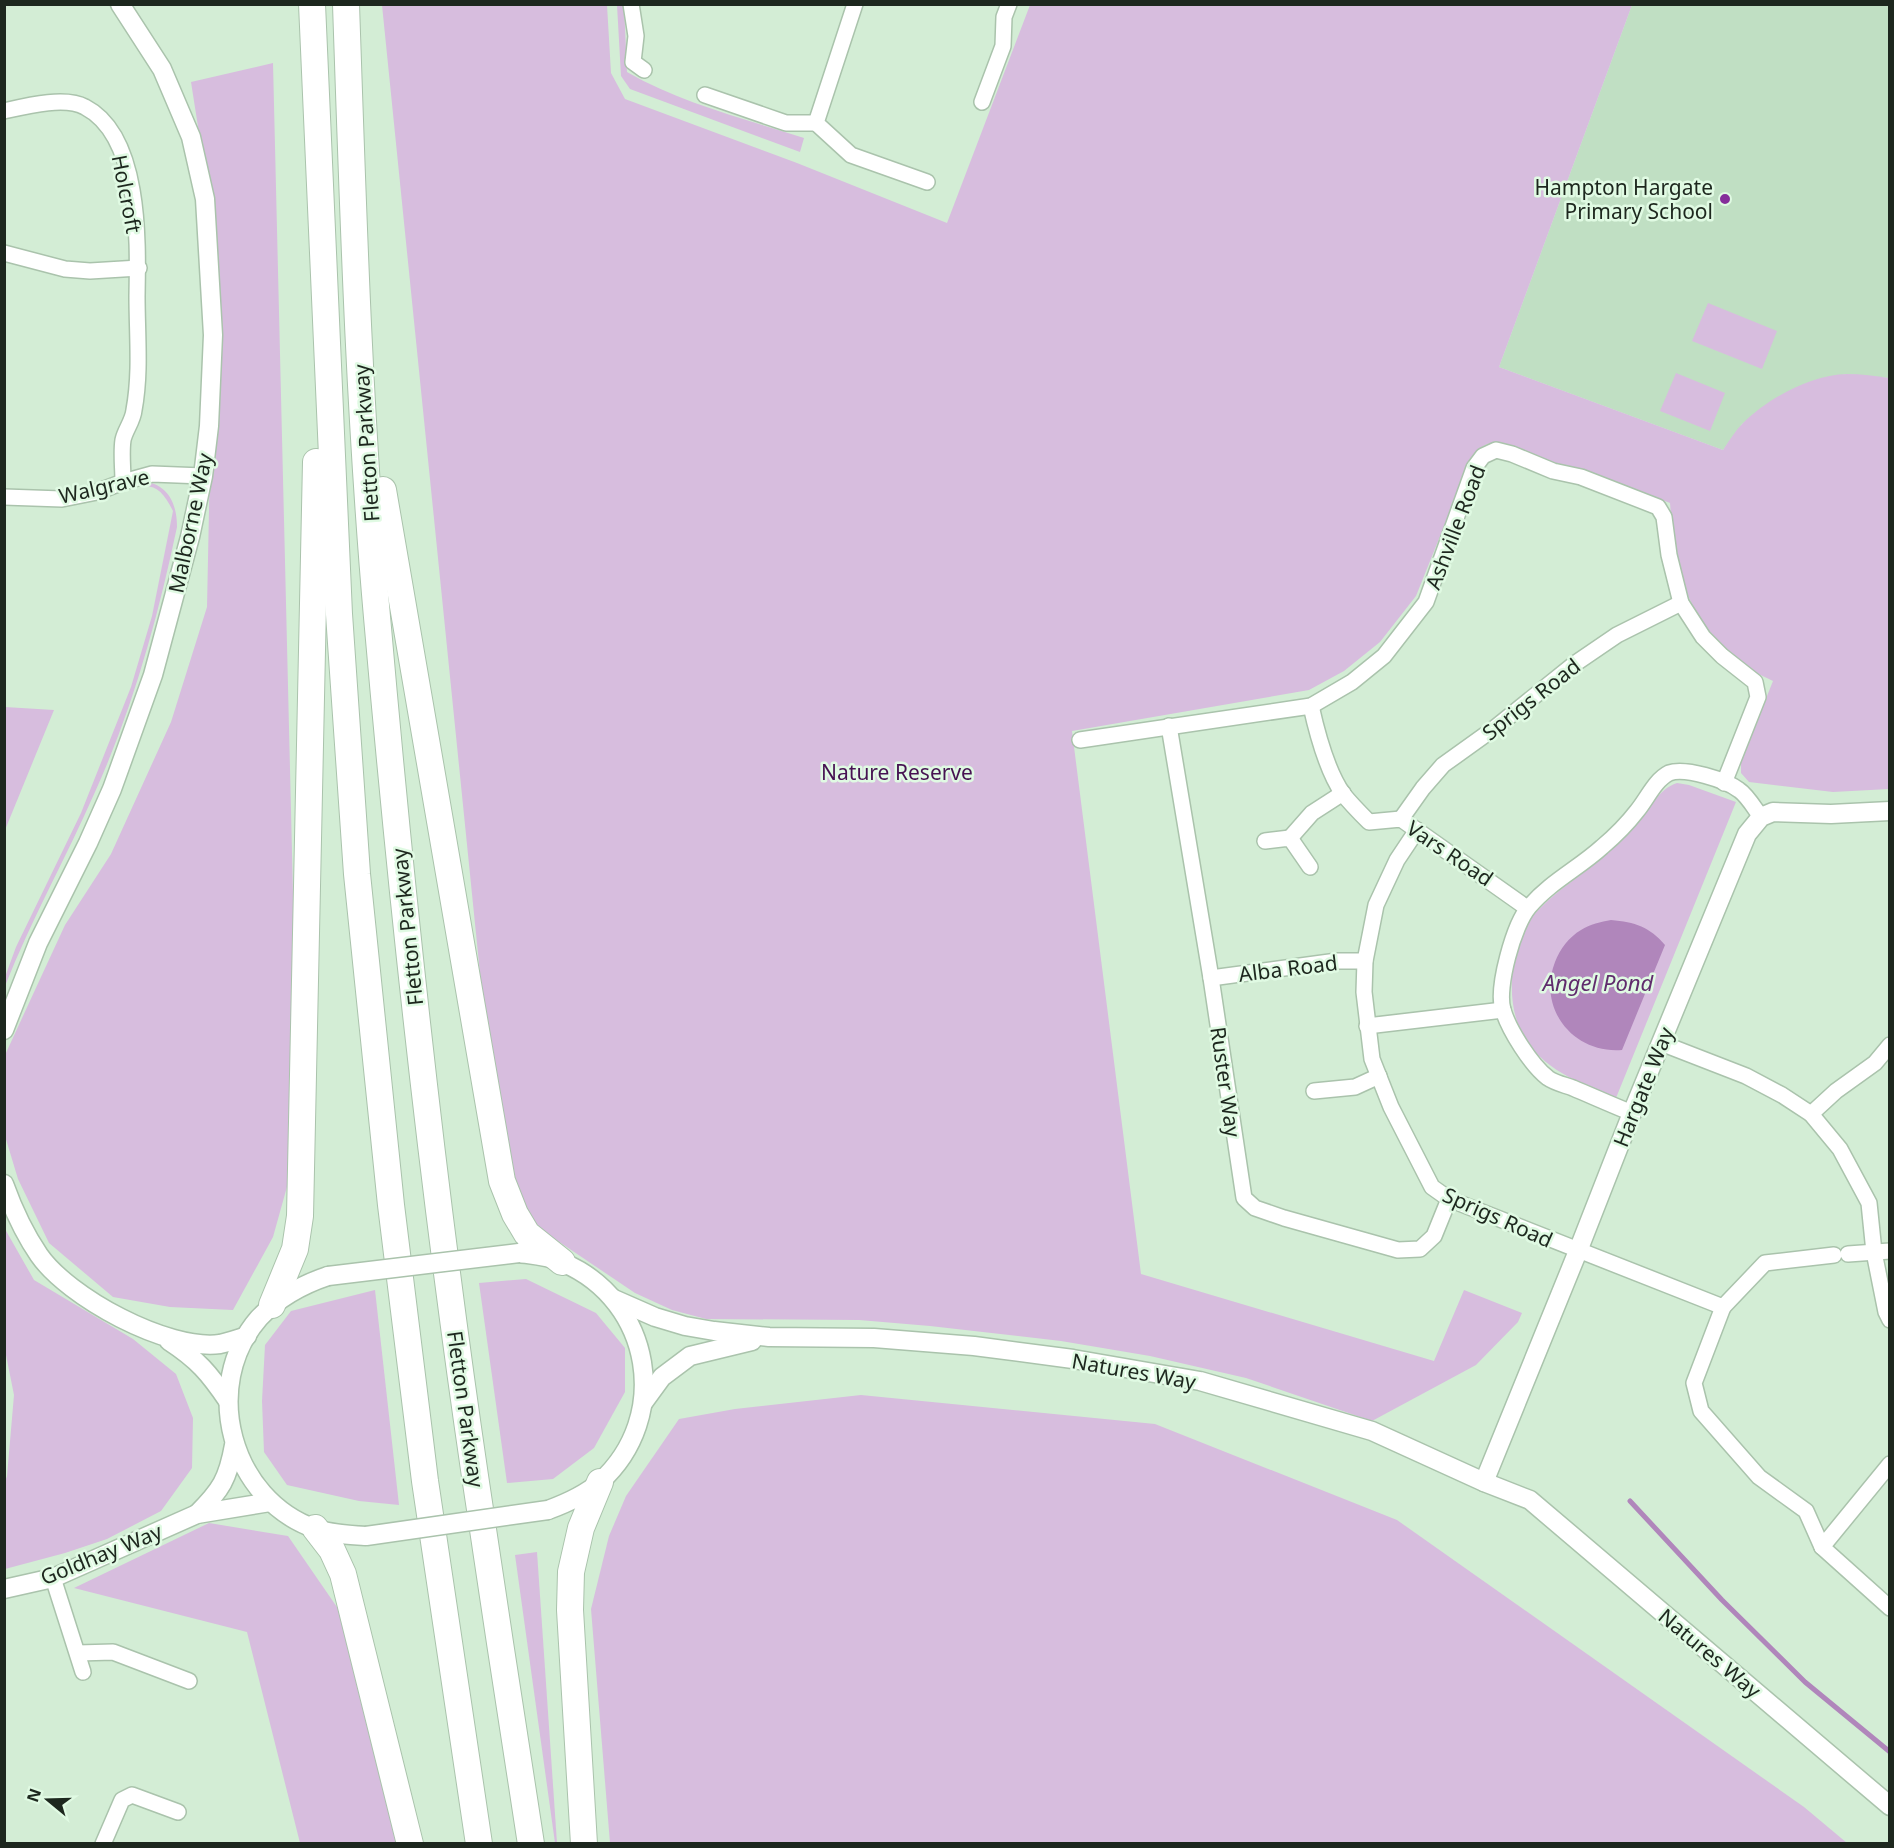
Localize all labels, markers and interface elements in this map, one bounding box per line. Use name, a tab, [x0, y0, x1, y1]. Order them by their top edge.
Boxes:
street label: Holcroft	[106, 152, 148, 236]
place label: Hampton Hargate Primary School	[1534, 173, 1713, 225]
marker: Hampton Hargate Primary School	[1718, 192, 1732, 206]
street label: Fletton Parkway	[347, 363, 385, 523]
street label: Malborne Way	[162, 450, 219, 596]
street label: Ashville Road	[1418, 461, 1492, 593]
street label: Walgrave	[56, 462, 152, 510]
street label: Sprigs Road	[1476, 652, 1586, 746]
park label: Nature Reserve	[821, 758, 973, 786]
street label: Vars Road	[1401, 814, 1499, 892]
street label: Fletton Parkway	[385, 847, 429, 1007]
street label: Alba Road	[1237, 948, 1339, 988]
water label: Angel Pond	[1541, 967, 1655, 997]
street label: Hargate Way	[1606, 1023, 1680, 1151]
street label: Ruster Way	[1204, 1025, 1248, 1139]
street label: Sprigs Road	[1439, 1180, 1557, 1254]
street label: Fletton Parkway	[441, 1329, 491, 1489]
street label: Natures Way	[1070, 1346, 1199, 1396]
street label: Goldhay Way	[36, 1517, 166, 1591]
street label: Natures Way	[1653, 1602, 1767, 1704]
north arrow	[18, 1770, 78, 1830]
text: N	[21, 1785, 46, 1805]

